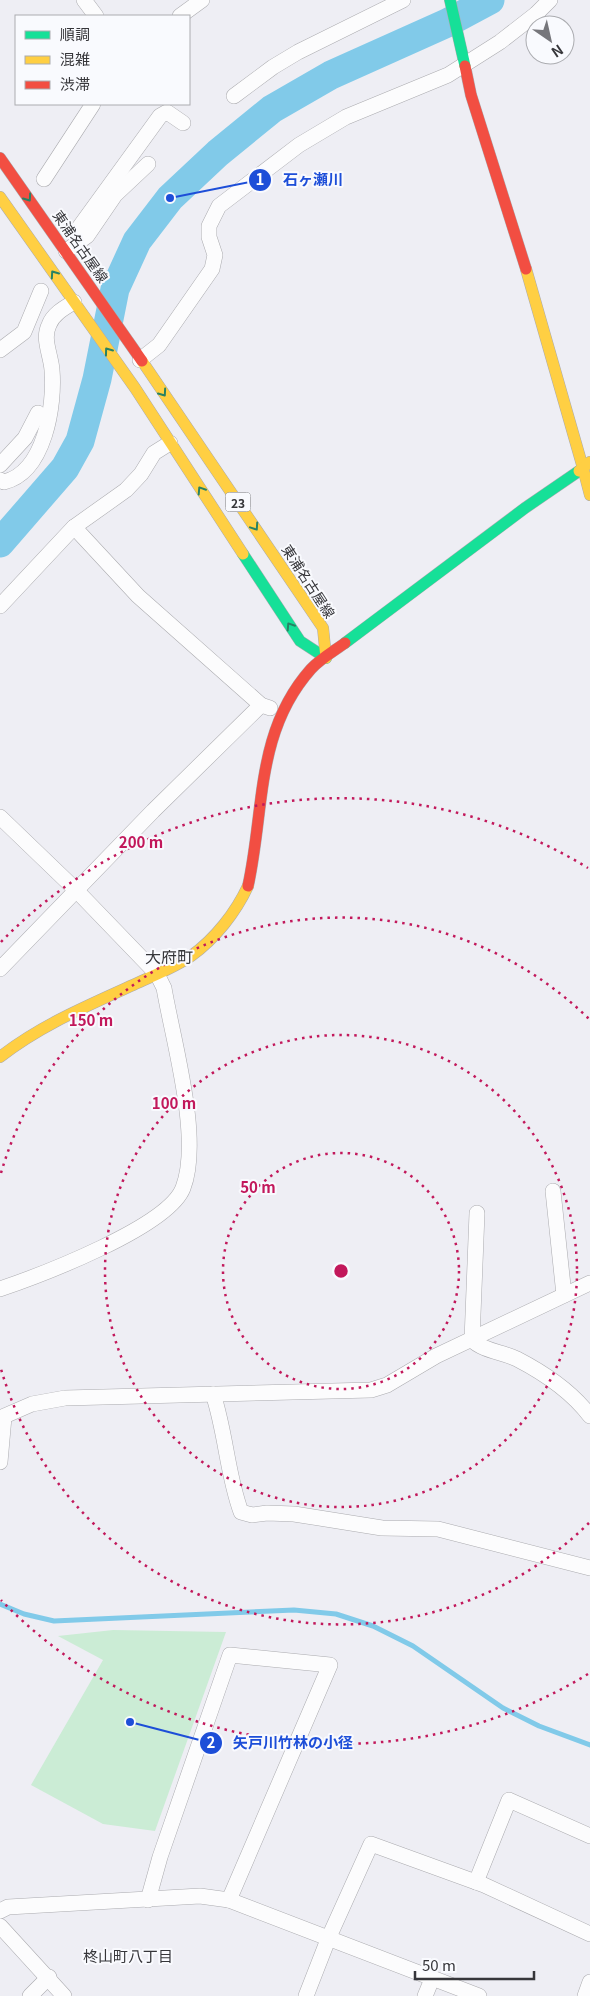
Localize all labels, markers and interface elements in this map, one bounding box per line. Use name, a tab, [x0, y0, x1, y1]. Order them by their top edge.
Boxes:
legend	[15, 15, 190, 105]
north arrow	[525, 15, 575, 65]
text: 順調	[60, 23, 90, 44]
text: N	[548, 40, 568, 63]
text: 混雑	[60, 48, 90, 69]
text: 渋滞	[60, 73, 90, 94]
callout: 石ヶ瀬川	[248, 165, 353, 195]
text: 1	[256, 168, 264, 189]
text: 石ヶ瀬川	[283, 168, 343, 189]
one-way arrow	[22, 192, 31, 202]
street label: 東浦名古屋線	[49, 206, 113, 286]
one-way arrow	[51, 270, 60, 279]
one-way arrow	[105, 347, 114, 357]
one-way arrow	[157, 387, 166, 396]
one-way arrow	[198, 487, 207, 496]
road number: 23	[226, 492, 250, 512]
one-way arrow	[249, 521, 258, 530]
street label: 東浦名古屋線	[278, 540, 340, 622]
one-way arrow	[287, 622, 297, 631]
text: 200 m	[119, 831, 163, 852]
district label: 大府町	[145, 944, 193, 968]
text: 150 m	[69, 1009, 113, 1030]
text: 100 m	[152, 1092, 196, 1113]
text: 50 m	[240, 1176, 276, 1197]
centre of rings	[332, 1262, 350, 1280]
callout: 矢戸川竹林の小径	[198, 1728, 363, 1758]
text: 2	[207, 1731, 216, 1752]
text: 矢戸川竹林の小径	[233, 1731, 353, 1752]
district label: 柊山町八丁目	[83, 1945, 173, 1966]
scale bar	[415, 1948, 534, 1980]
text: 50 m	[422, 1954, 456, 1975]

